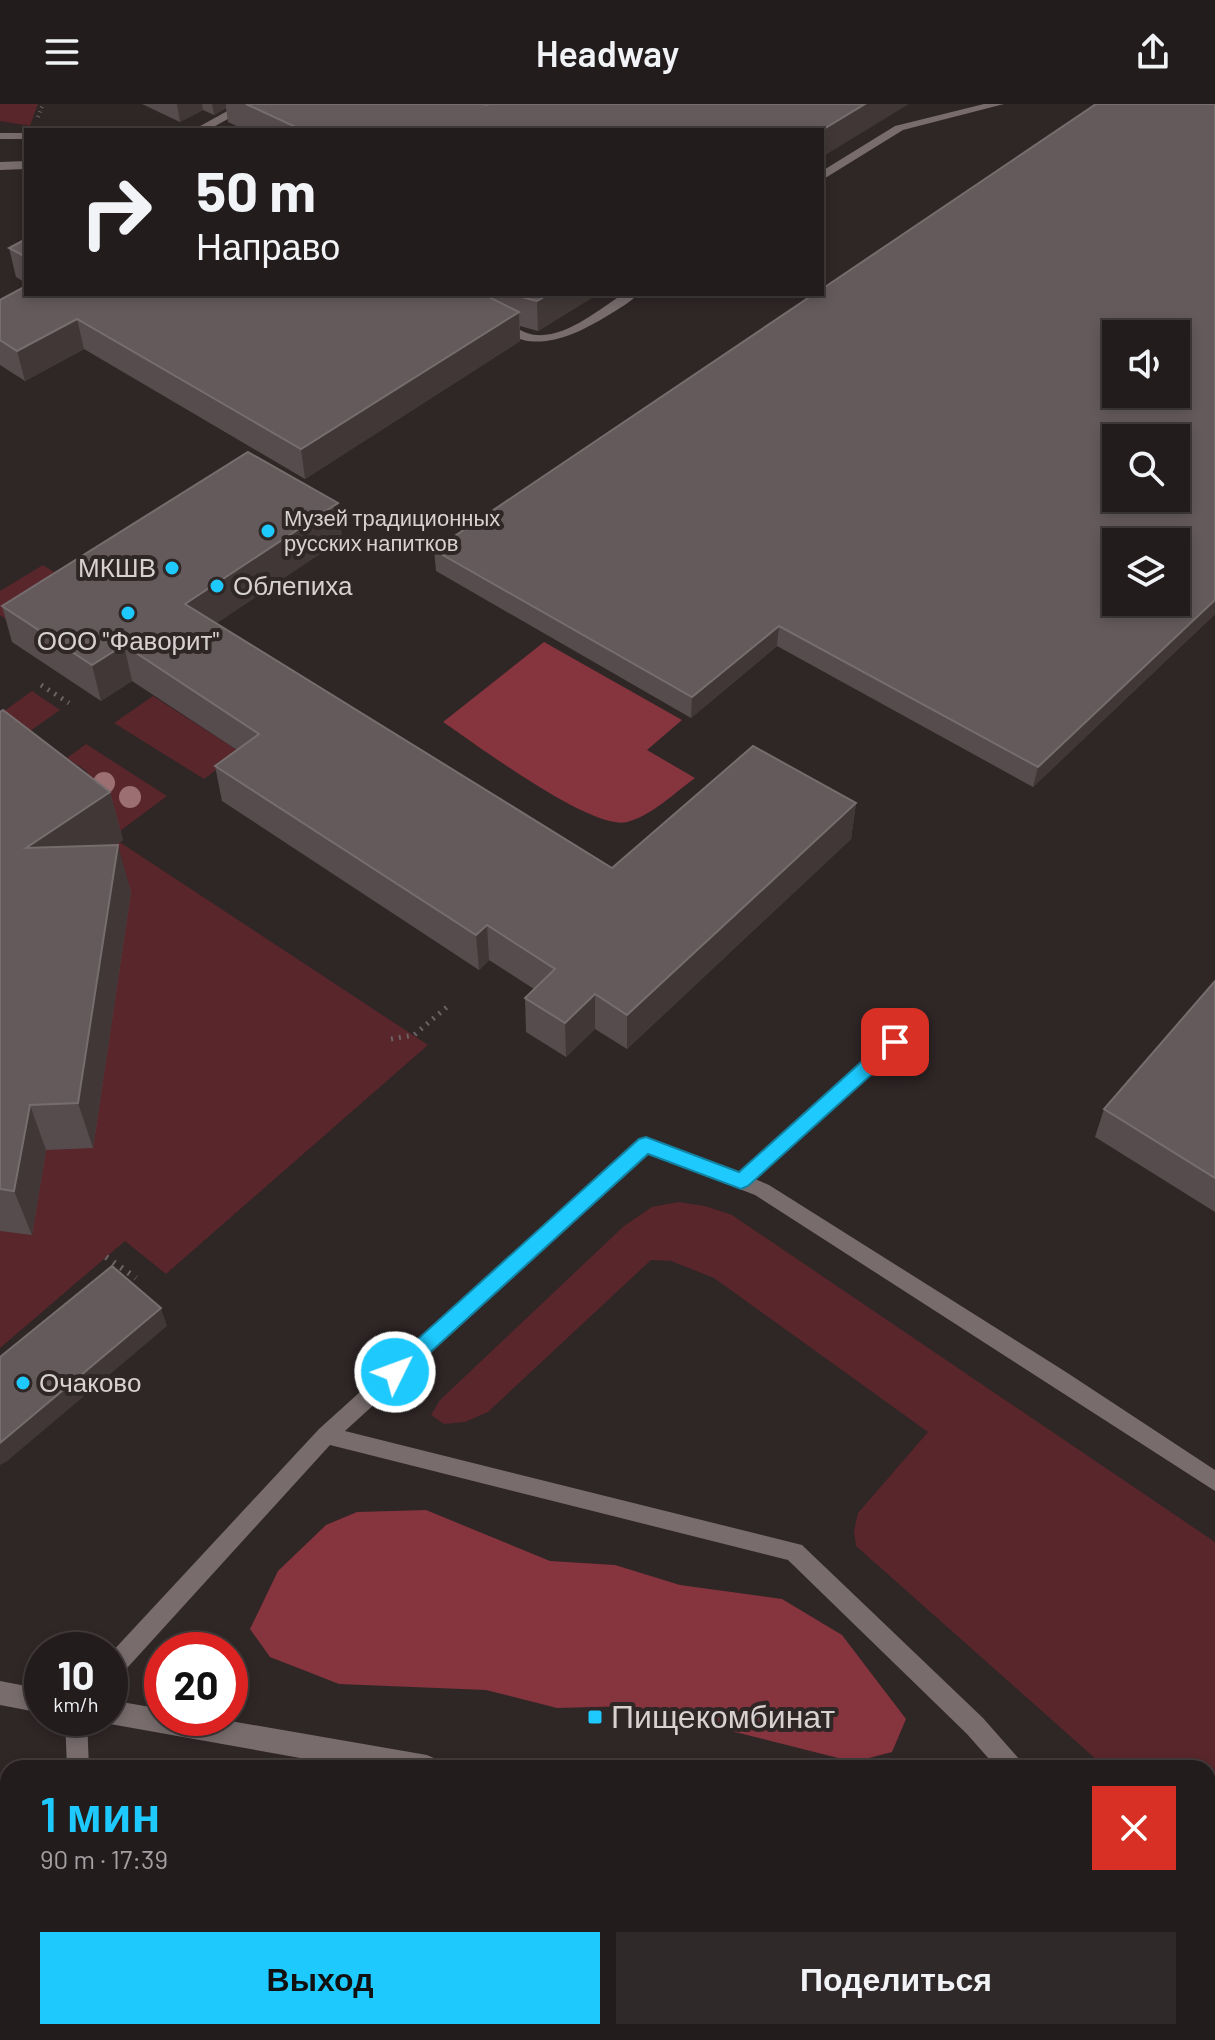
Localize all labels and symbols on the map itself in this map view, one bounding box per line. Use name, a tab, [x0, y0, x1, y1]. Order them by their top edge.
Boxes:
place label: Музей традиционных русских напитков	[284, 504, 500, 556]
marker: Музей традиционных русских напитков	[259, 522, 277, 540]
place label: МКШВ	[78, 551, 156, 582]
marker: МКШВ	[163, 559, 181, 577]
place label: Облепиха	[233, 569, 353, 600]
marker: Облепиха	[208, 577, 226, 595]
marker: ООО "Фаворит"	[119, 604, 137, 622]
place label: ООО "Фаворит"	[37, 624, 219, 655]
pin	[861, 1008, 929, 1076]
position arrow	[353, 1330, 437, 1414]
place label: Очаково	[39, 1366, 141, 1397]
marker: Очаково	[14, 1374, 32, 1392]
speed limit sign: 20	[144, 1632, 248, 1736]
place label: Пищекомбинат	[611, 1696, 835, 1735]
marker: Пищекомбинат	[586, 1708, 604, 1726]

